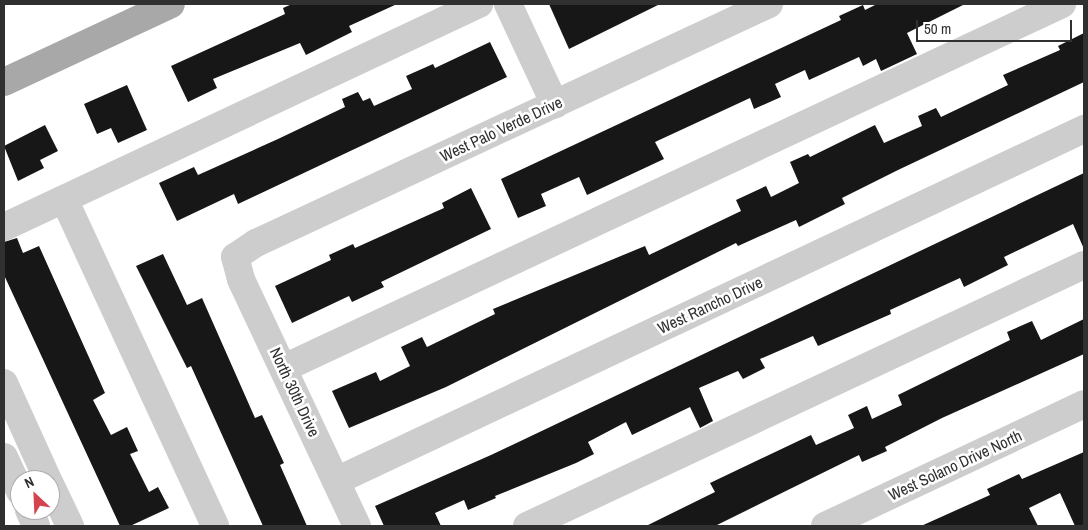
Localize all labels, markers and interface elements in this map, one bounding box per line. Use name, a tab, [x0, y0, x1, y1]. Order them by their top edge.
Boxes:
scale bar	[918, 10, 1074, 42]
text: 50 m	[924, 18, 951, 39]
street label: West Palo Verde Drive	[437, 92, 565, 166]
street label: West Rancho Drive	[655, 272, 765, 338]
street label: North 30th Drive	[266, 344, 324, 440]
street label: West Solano Drive North	[885, 426, 1025, 504]
north arrow	[10, 470, 60, 520]
text: N	[22, 472, 37, 492]

